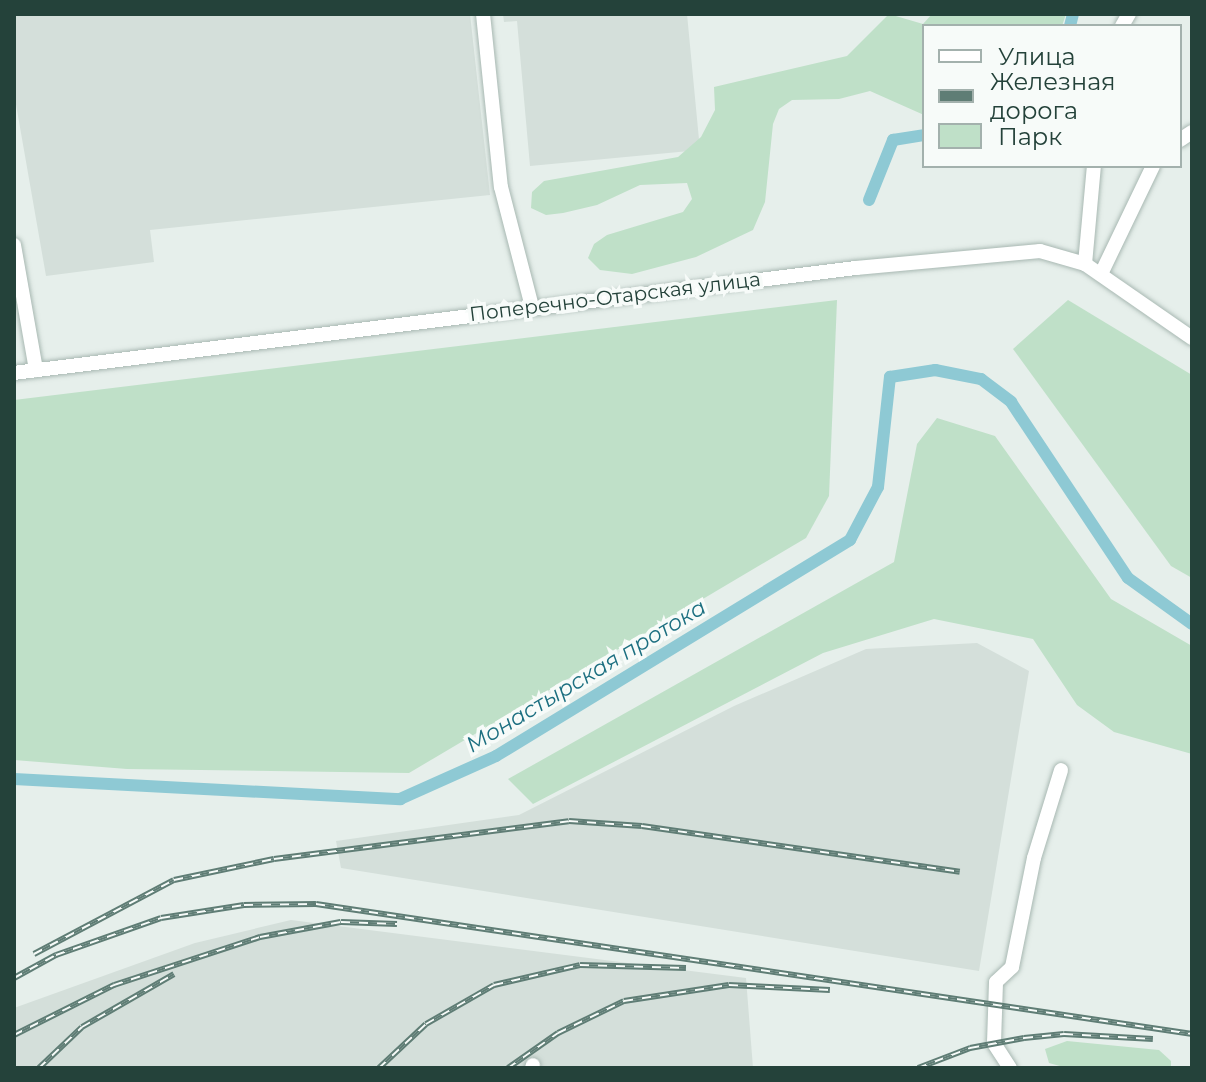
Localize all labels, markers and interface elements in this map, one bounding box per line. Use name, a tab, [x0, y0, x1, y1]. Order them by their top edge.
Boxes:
legend	[922, 24, 1182, 168]
text: Улица	[998, 42, 1076, 71]
text: Железная дорога	[990, 67, 1116, 125]
text: Парк	[998, 122, 1062, 151]
street label: Поперечно-Отарская улица	[468, 267, 762, 327]
water label: Монастырская протока	[461, 594, 711, 758]

